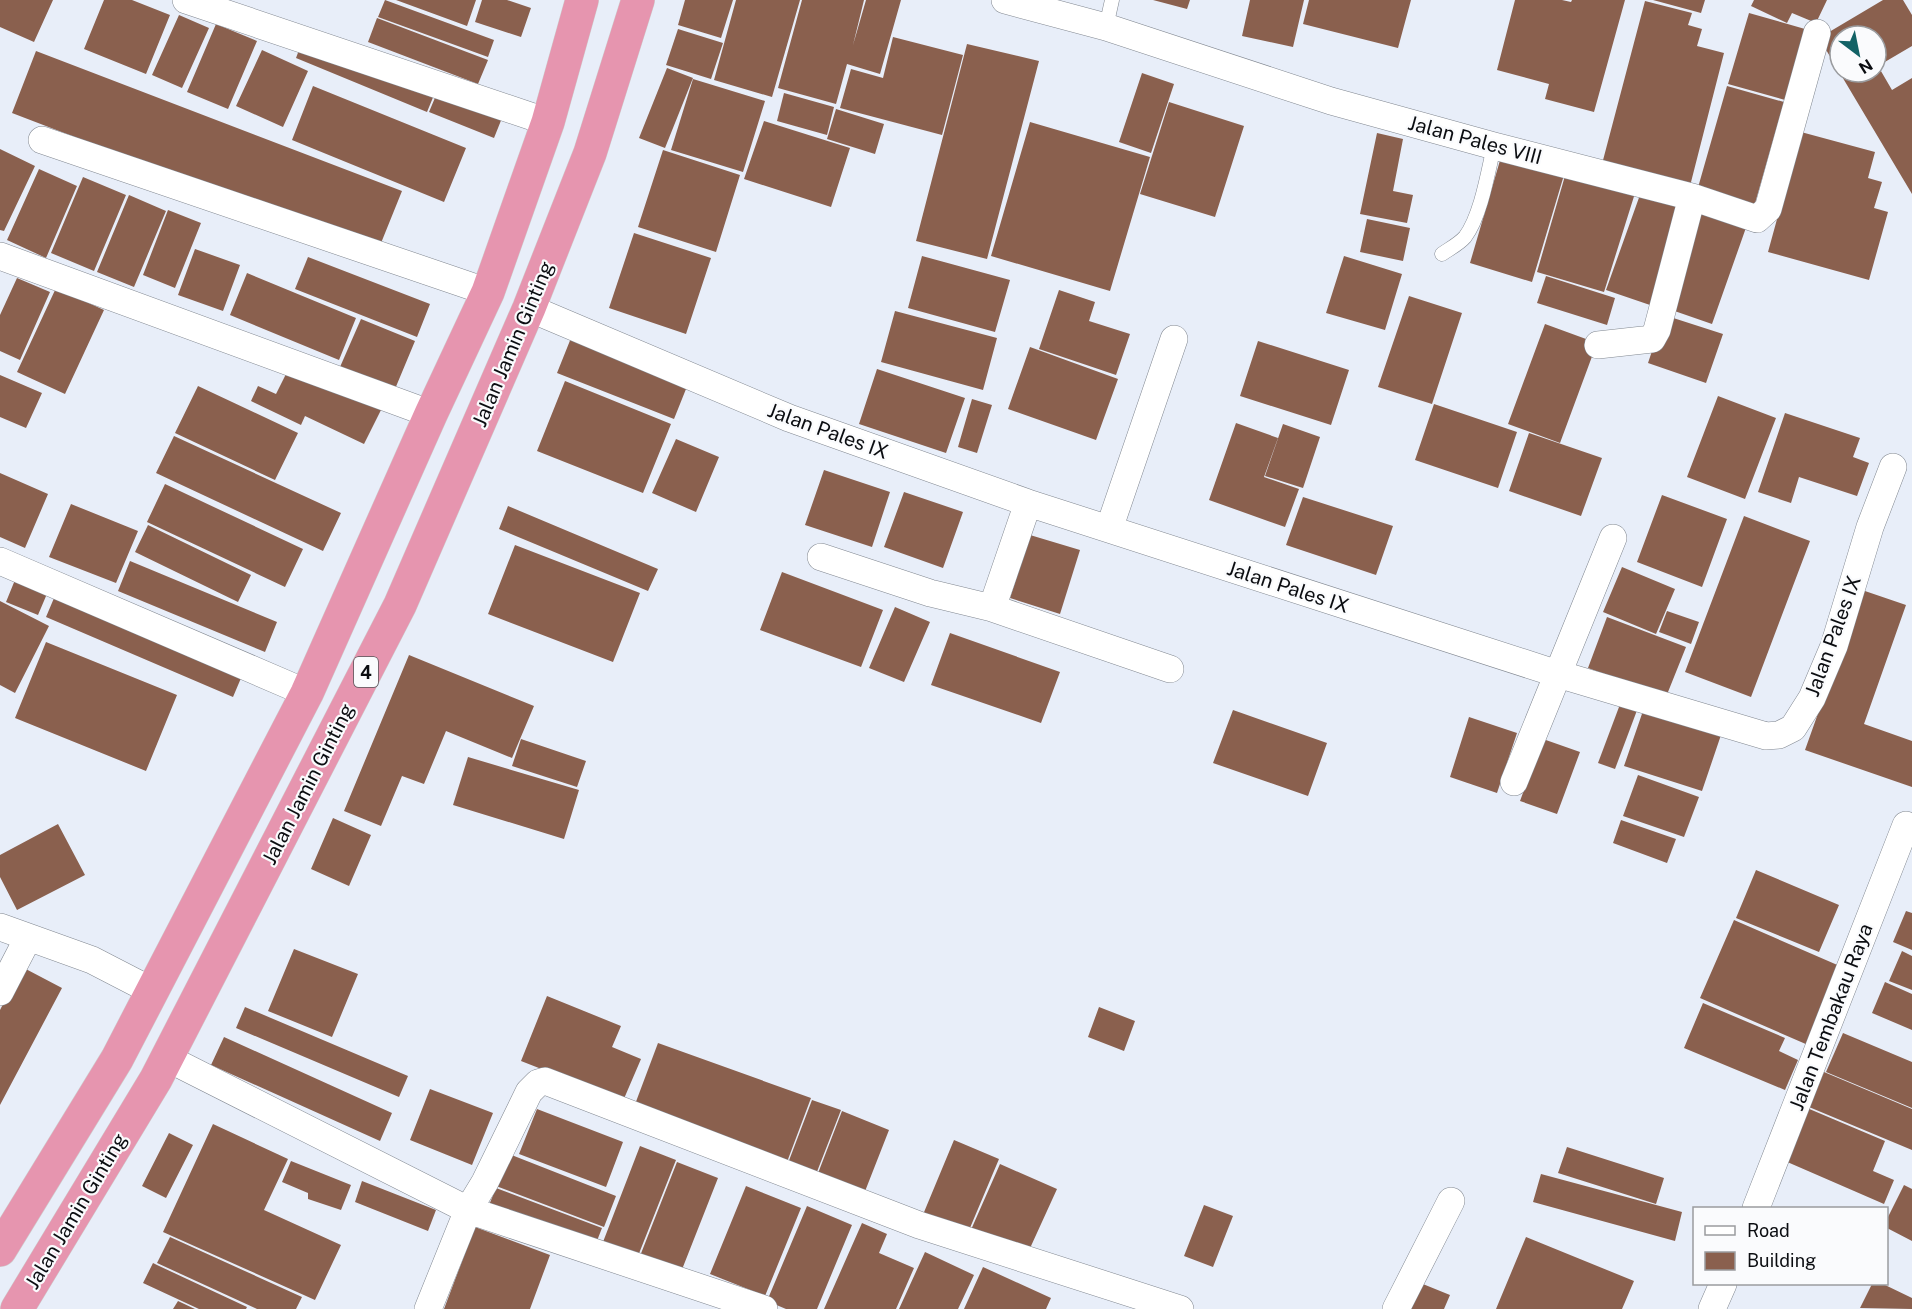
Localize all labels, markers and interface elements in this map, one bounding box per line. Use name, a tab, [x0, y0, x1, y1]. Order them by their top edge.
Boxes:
north arrow	[1828, 24, 1888, 84]
text: N	[1855, 55, 1876, 78]
street label: Jalan Pales VIII	[1405, 111, 1545, 169]
street label: Jalan Jamin Ginting	[467, 258, 559, 430]
street label: Jalan Pales IX	[764, 398, 892, 464]
street label: Jalan Pales IX	[1224, 556, 1352, 618]
street label: Jalan Pales IX	[1800, 572, 1866, 700]
road number: 4	[354, 657, 378, 687]
street label: Jalan Jamin Ginting	[257, 699, 359, 869]
street label: Jalan Tembakau Raya	[1784, 920, 1878, 1114]
street label: Jalan Jamin Ginting	[20, 1129, 132, 1293]
legend	[1693, 1207, 1888, 1285]
text: Road	[1747, 1220, 1790, 1241]
text: Building	[1747, 1250, 1816, 1271]

